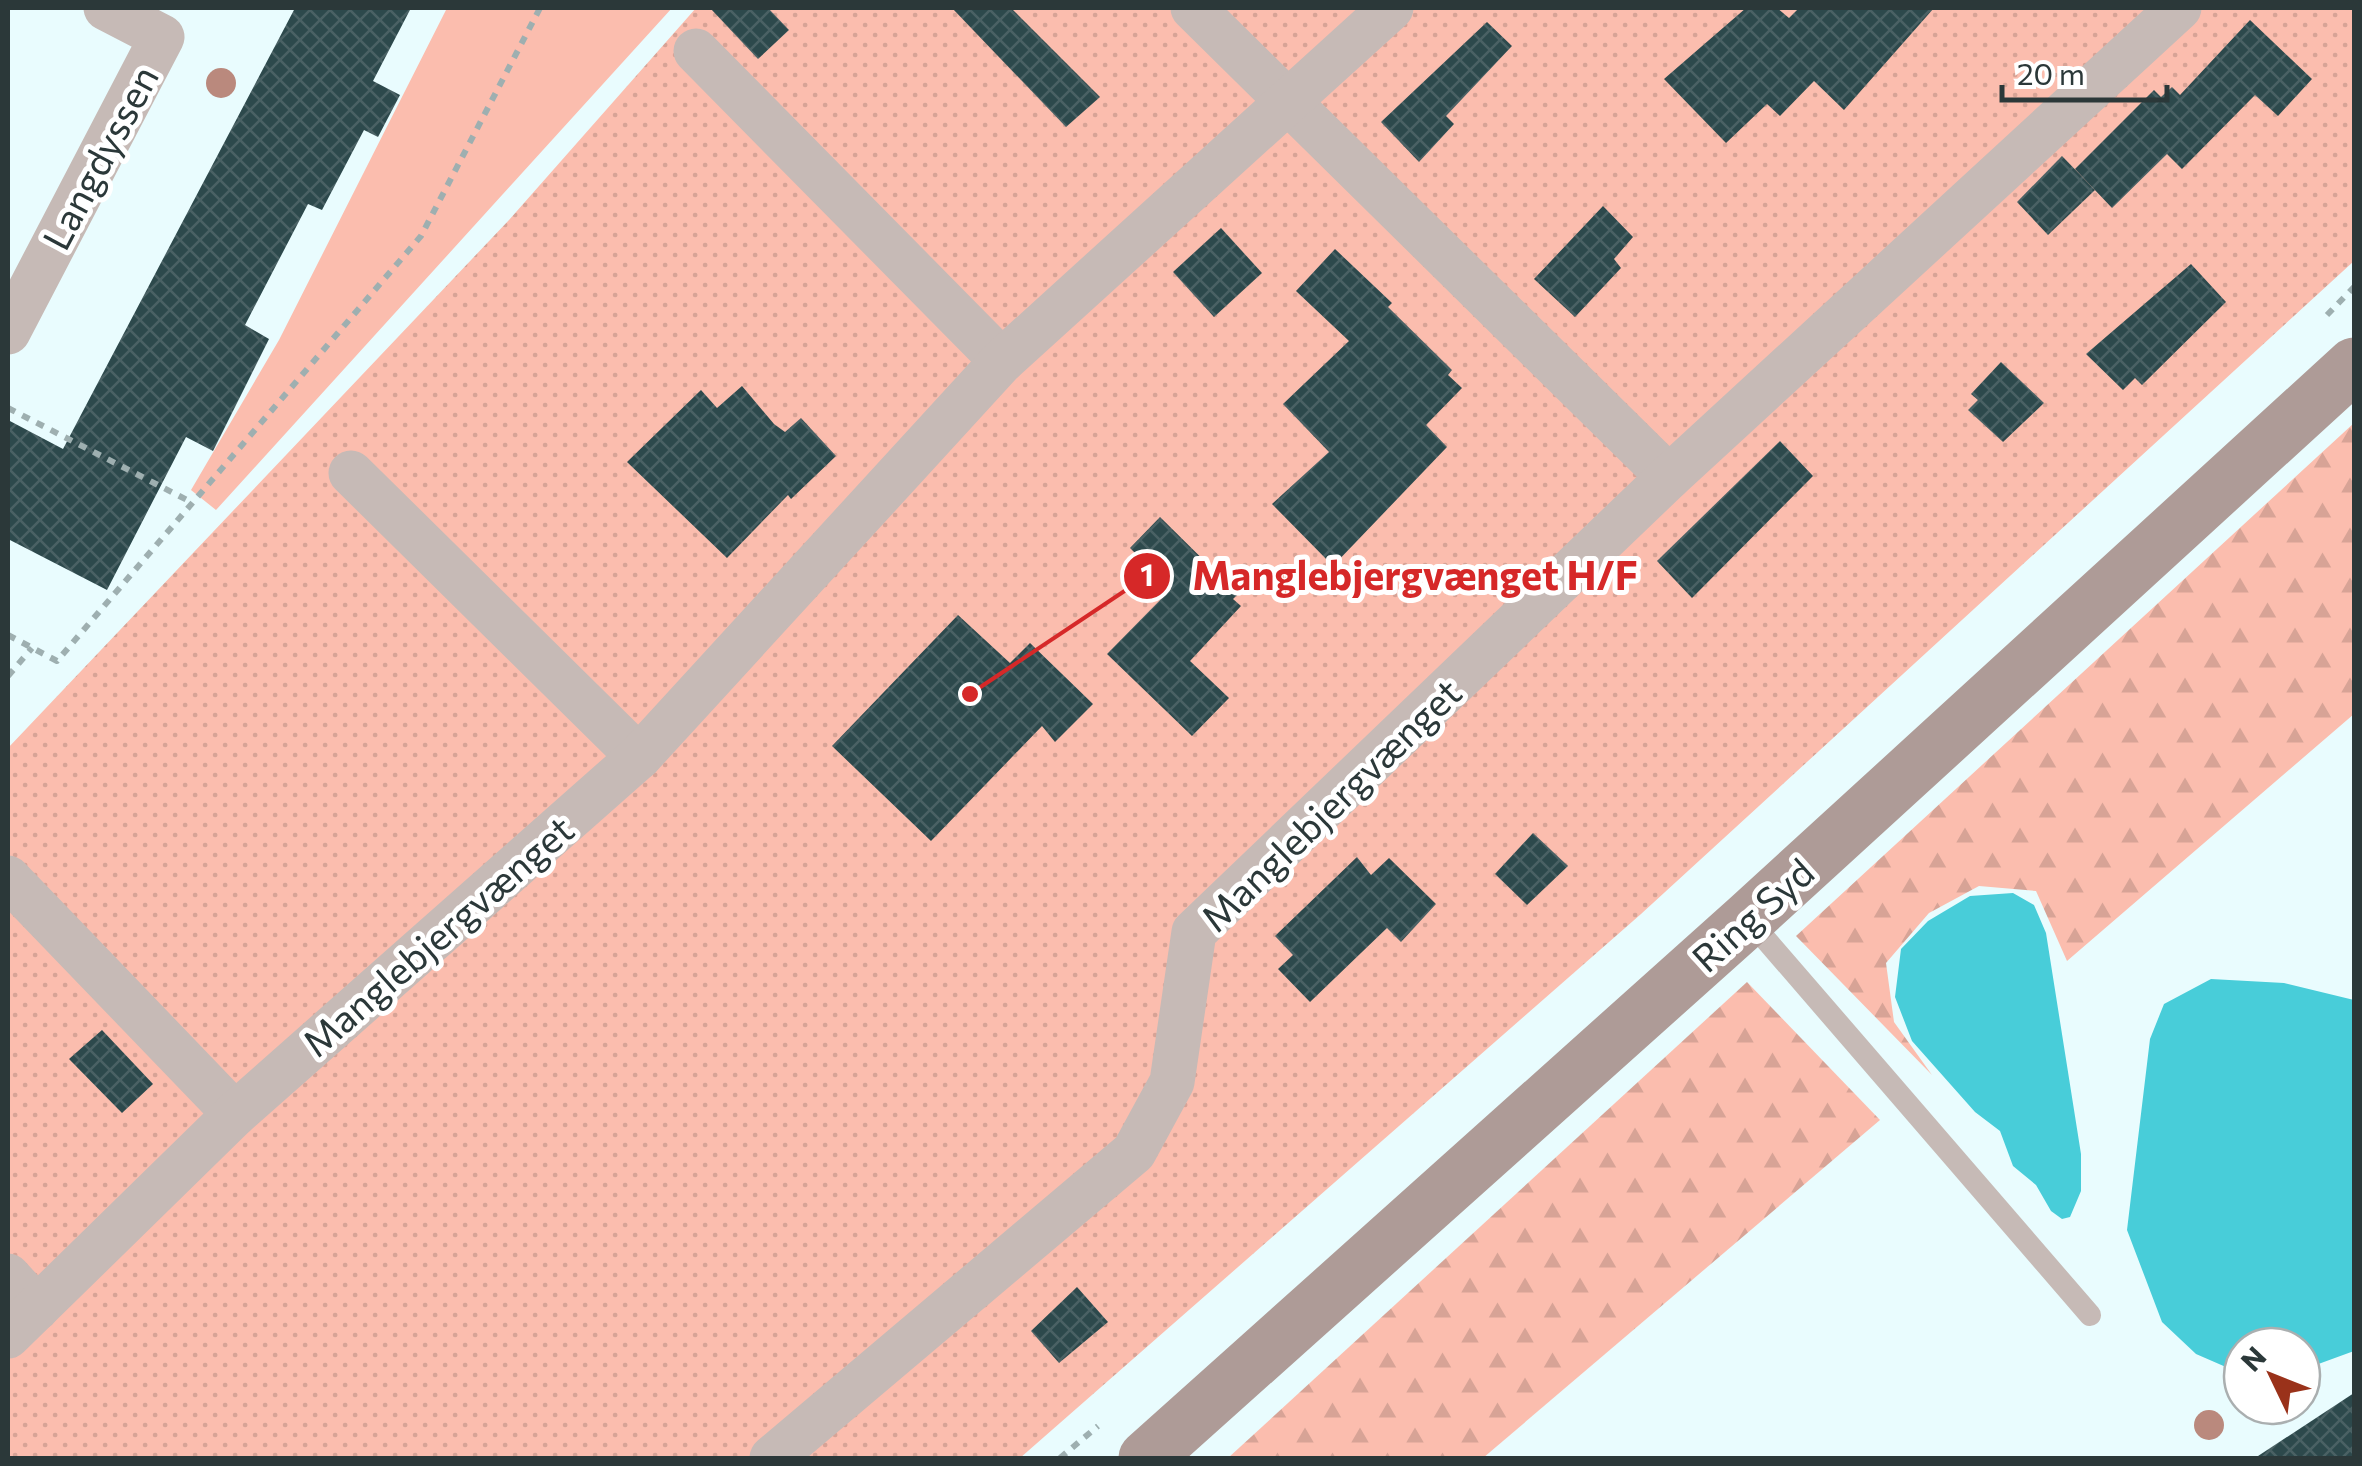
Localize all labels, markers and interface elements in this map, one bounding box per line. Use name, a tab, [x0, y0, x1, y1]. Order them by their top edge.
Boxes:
scale bar	[2002, 40, 2167, 102]
text: 20 m	[2017, 54, 2085, 91]
street label: Langdyssen	[31, 57, 167, 257]
callout: Manglebjergvænget H/F	[1122, 541, 1658, 611]
text: Manglebjergvænget H/F	[1192, 549, 1638, 598]
text: 1	[1140, 555, 1154, 592]
street label: Manglebjergvænget	[1190, 668, 1470, 940]
street label: Manglebjergvænget	[292, 805, 582, 1065]
street label: Ring Syd	[1681, 847, 1823, 981]
north arrow	[2222, 1326, 2322, 1426]
text: N	[2233, 1339, 2273, 1378]

